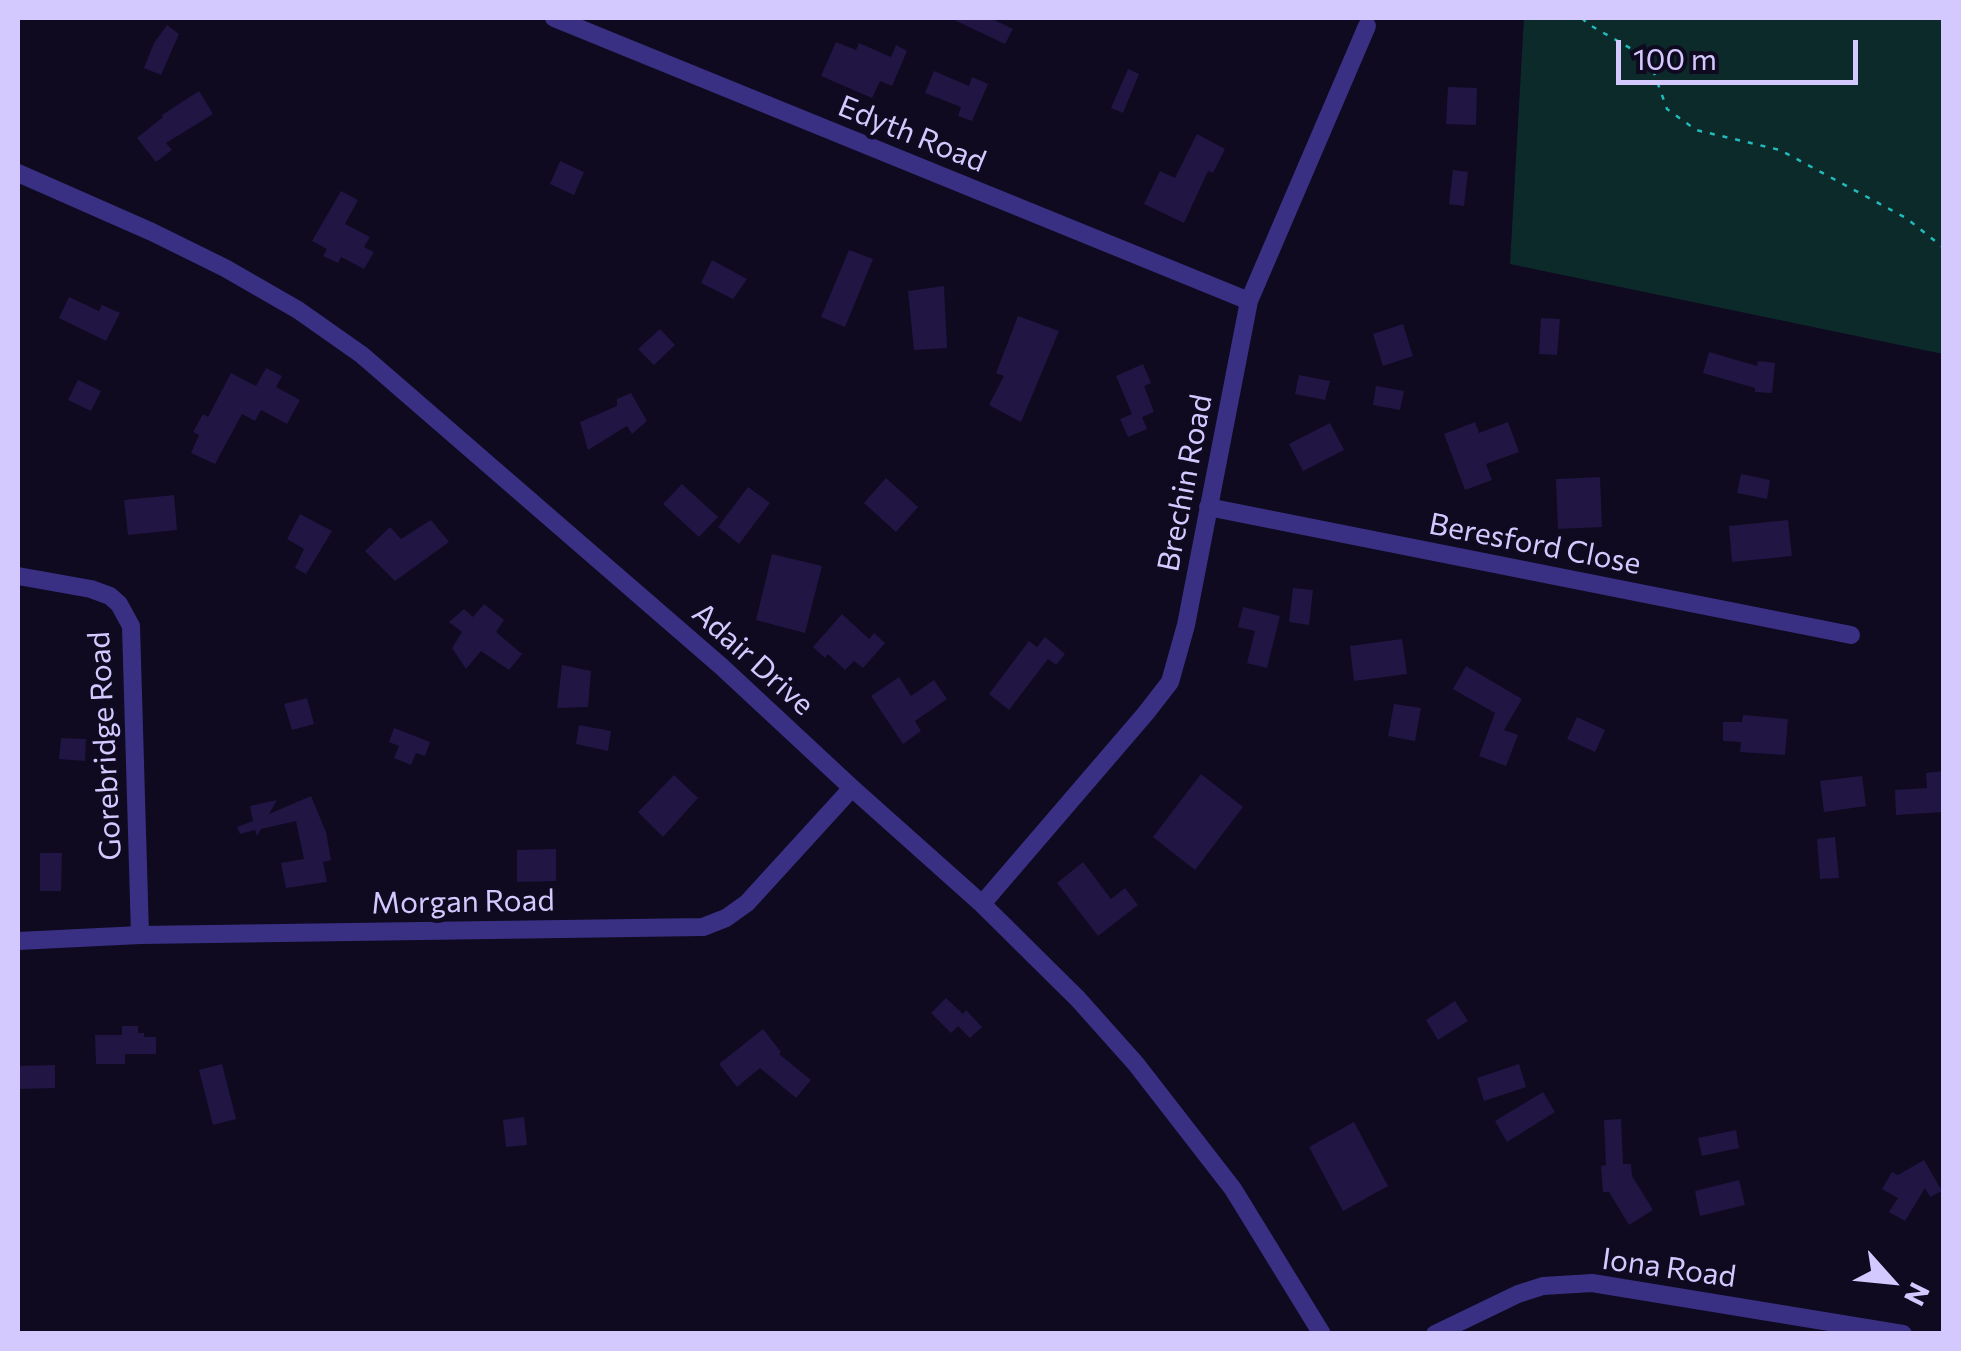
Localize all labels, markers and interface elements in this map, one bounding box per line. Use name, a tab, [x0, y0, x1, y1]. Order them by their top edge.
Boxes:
scale bar	[1621, 20, 1864, 82]
text: 100 m	[1633, 39, 1717, 76]
street label: Edyth Road	[833, 88, 991, 180]
street label: Brechin Road	[1150, 392, 1220, 574]
street label: Beresford Close	[1426, 506, 1644, 582]
street label: Adair Drive	[685, 595, 821, 723]
street label: Gorebridge Road	[81, 630, 129, 862]
street label: Morgan Road	[371, 882, 555, 922]
north arrow	[1841, 1231, 1941, 1331]
street label: Iona Road	[1600, 1241, 1738, 1295]
text: N	[1898, 1278, 1938, 1312]

